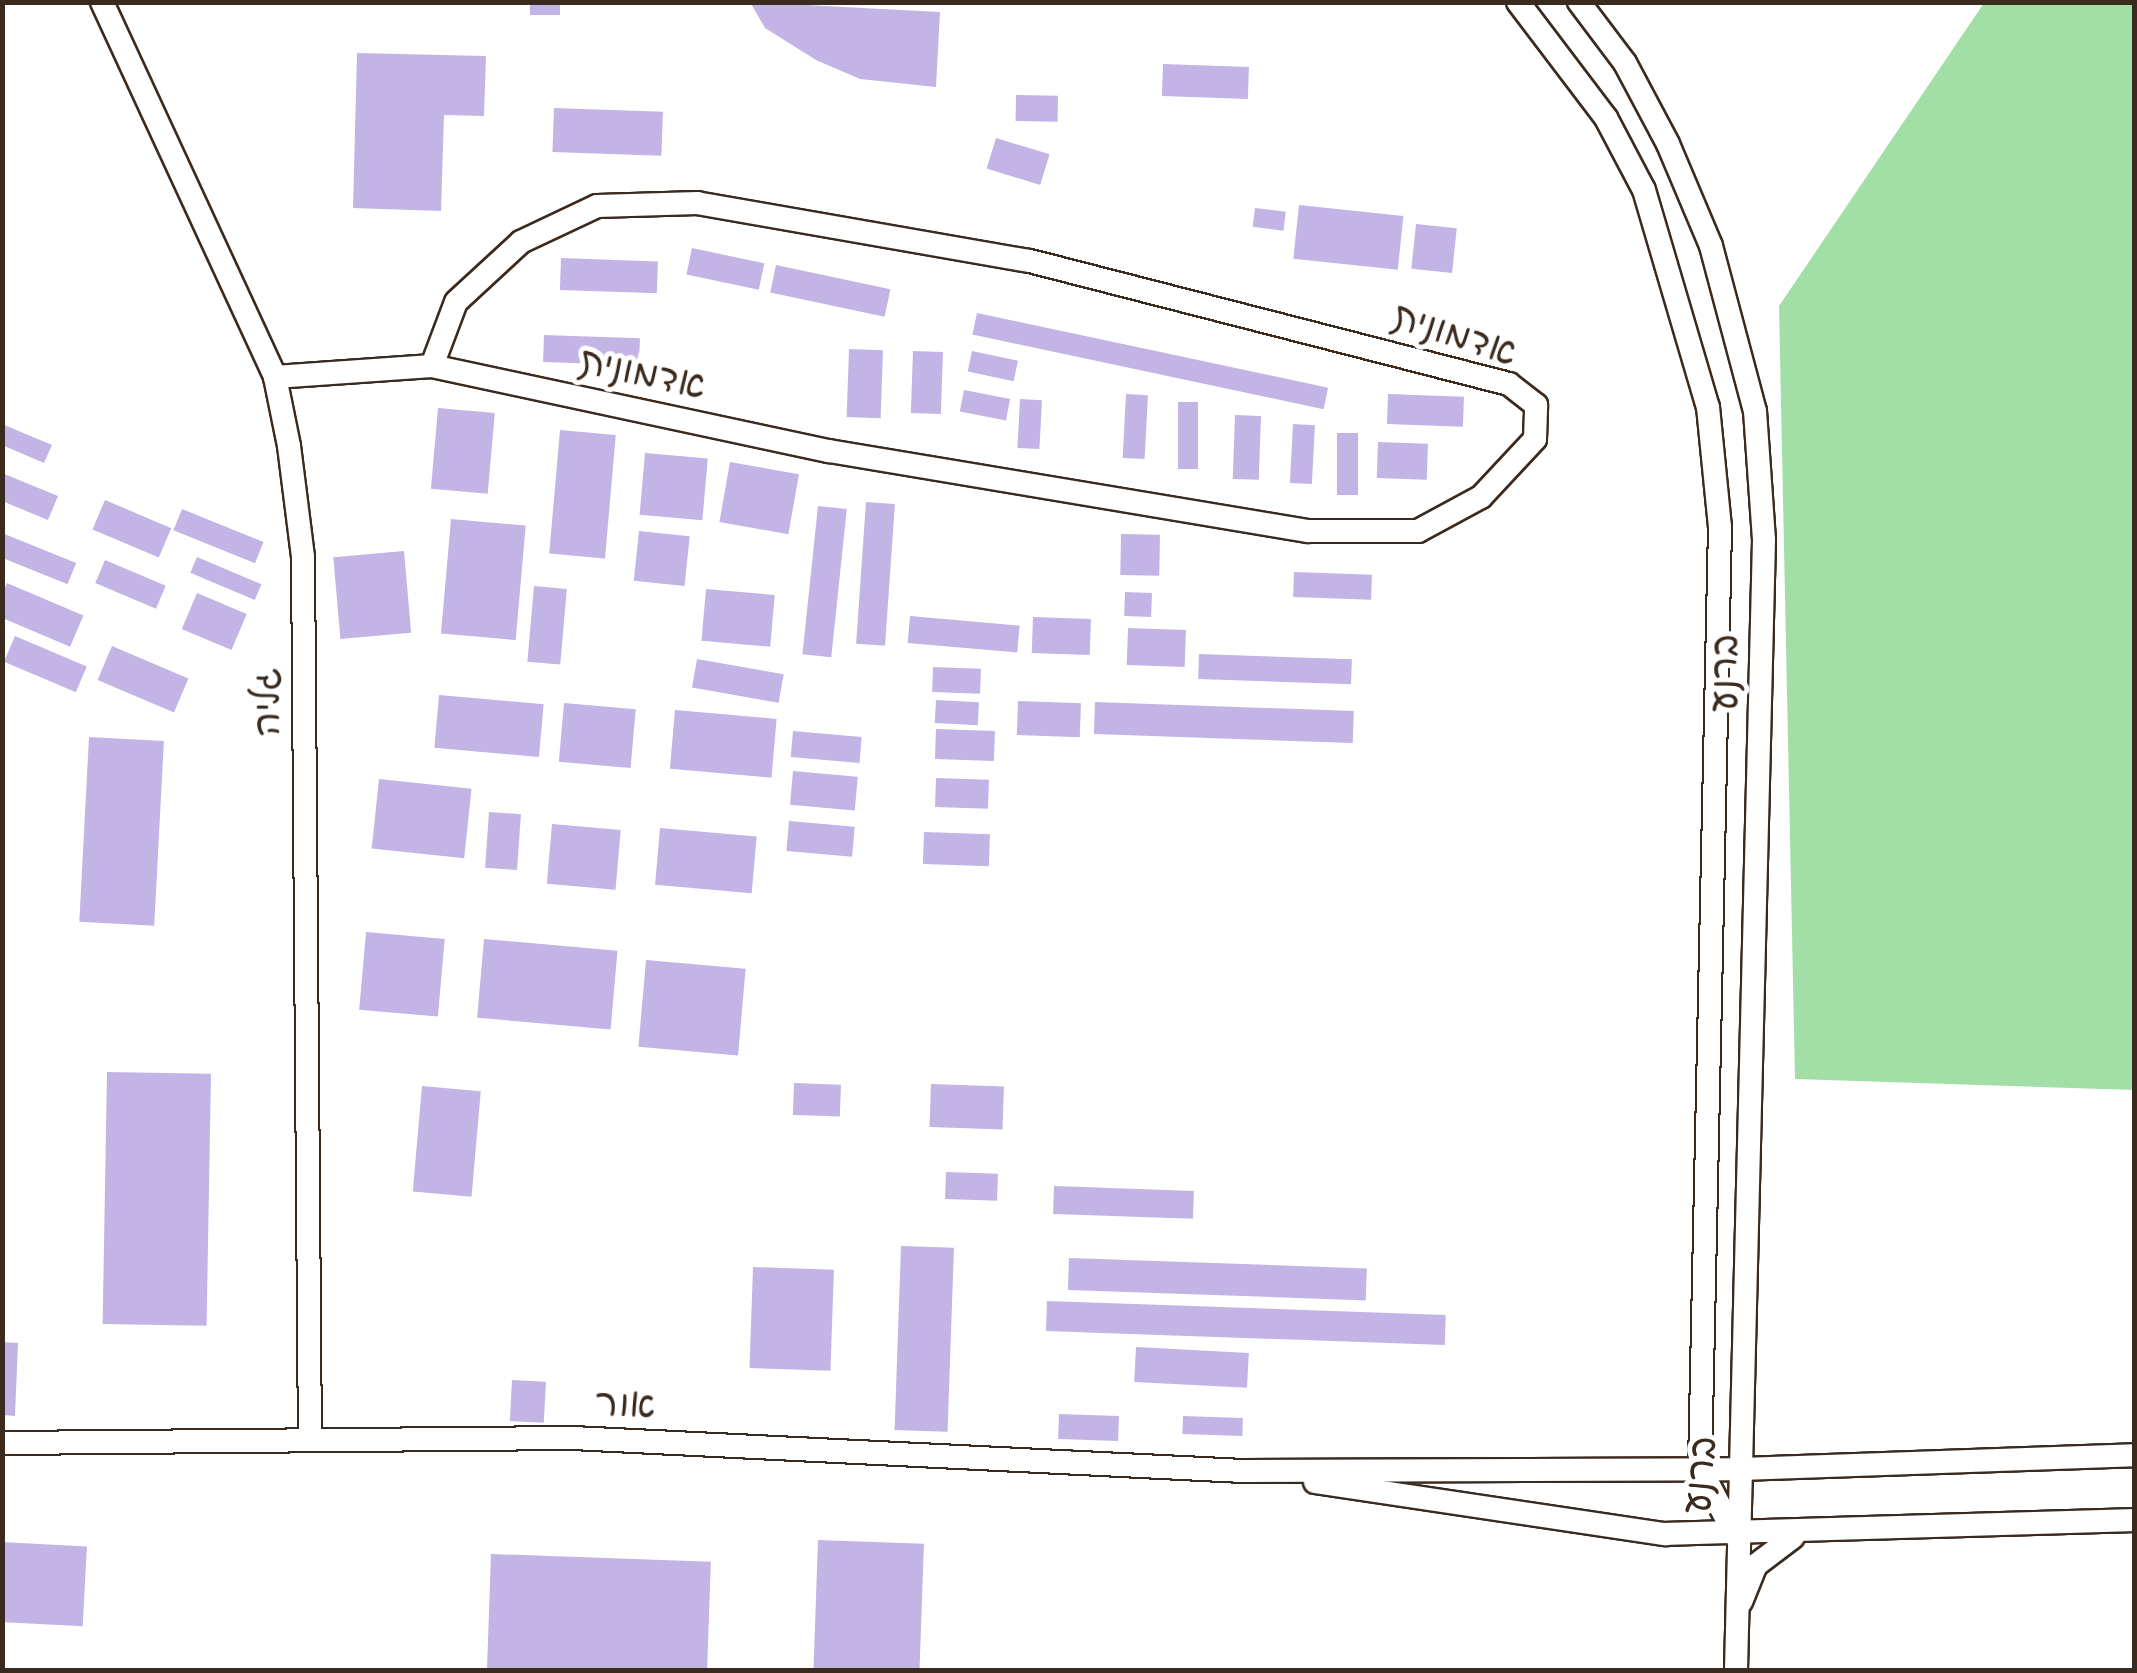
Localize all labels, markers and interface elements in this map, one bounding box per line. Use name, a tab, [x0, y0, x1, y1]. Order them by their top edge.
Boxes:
street label: אדמונית	[1386, 295, 1522, 377]
street label: אדמונית	[575, 339, 709, 411]
street label: ברנע	[1703, 634, 1749, 712]
street label: גליה	[246, 667, 292, 737]
street label: אור	[594, 1382, 656, 1430]
street label: ברנע	[1676, 1434, 1728, 1516]

